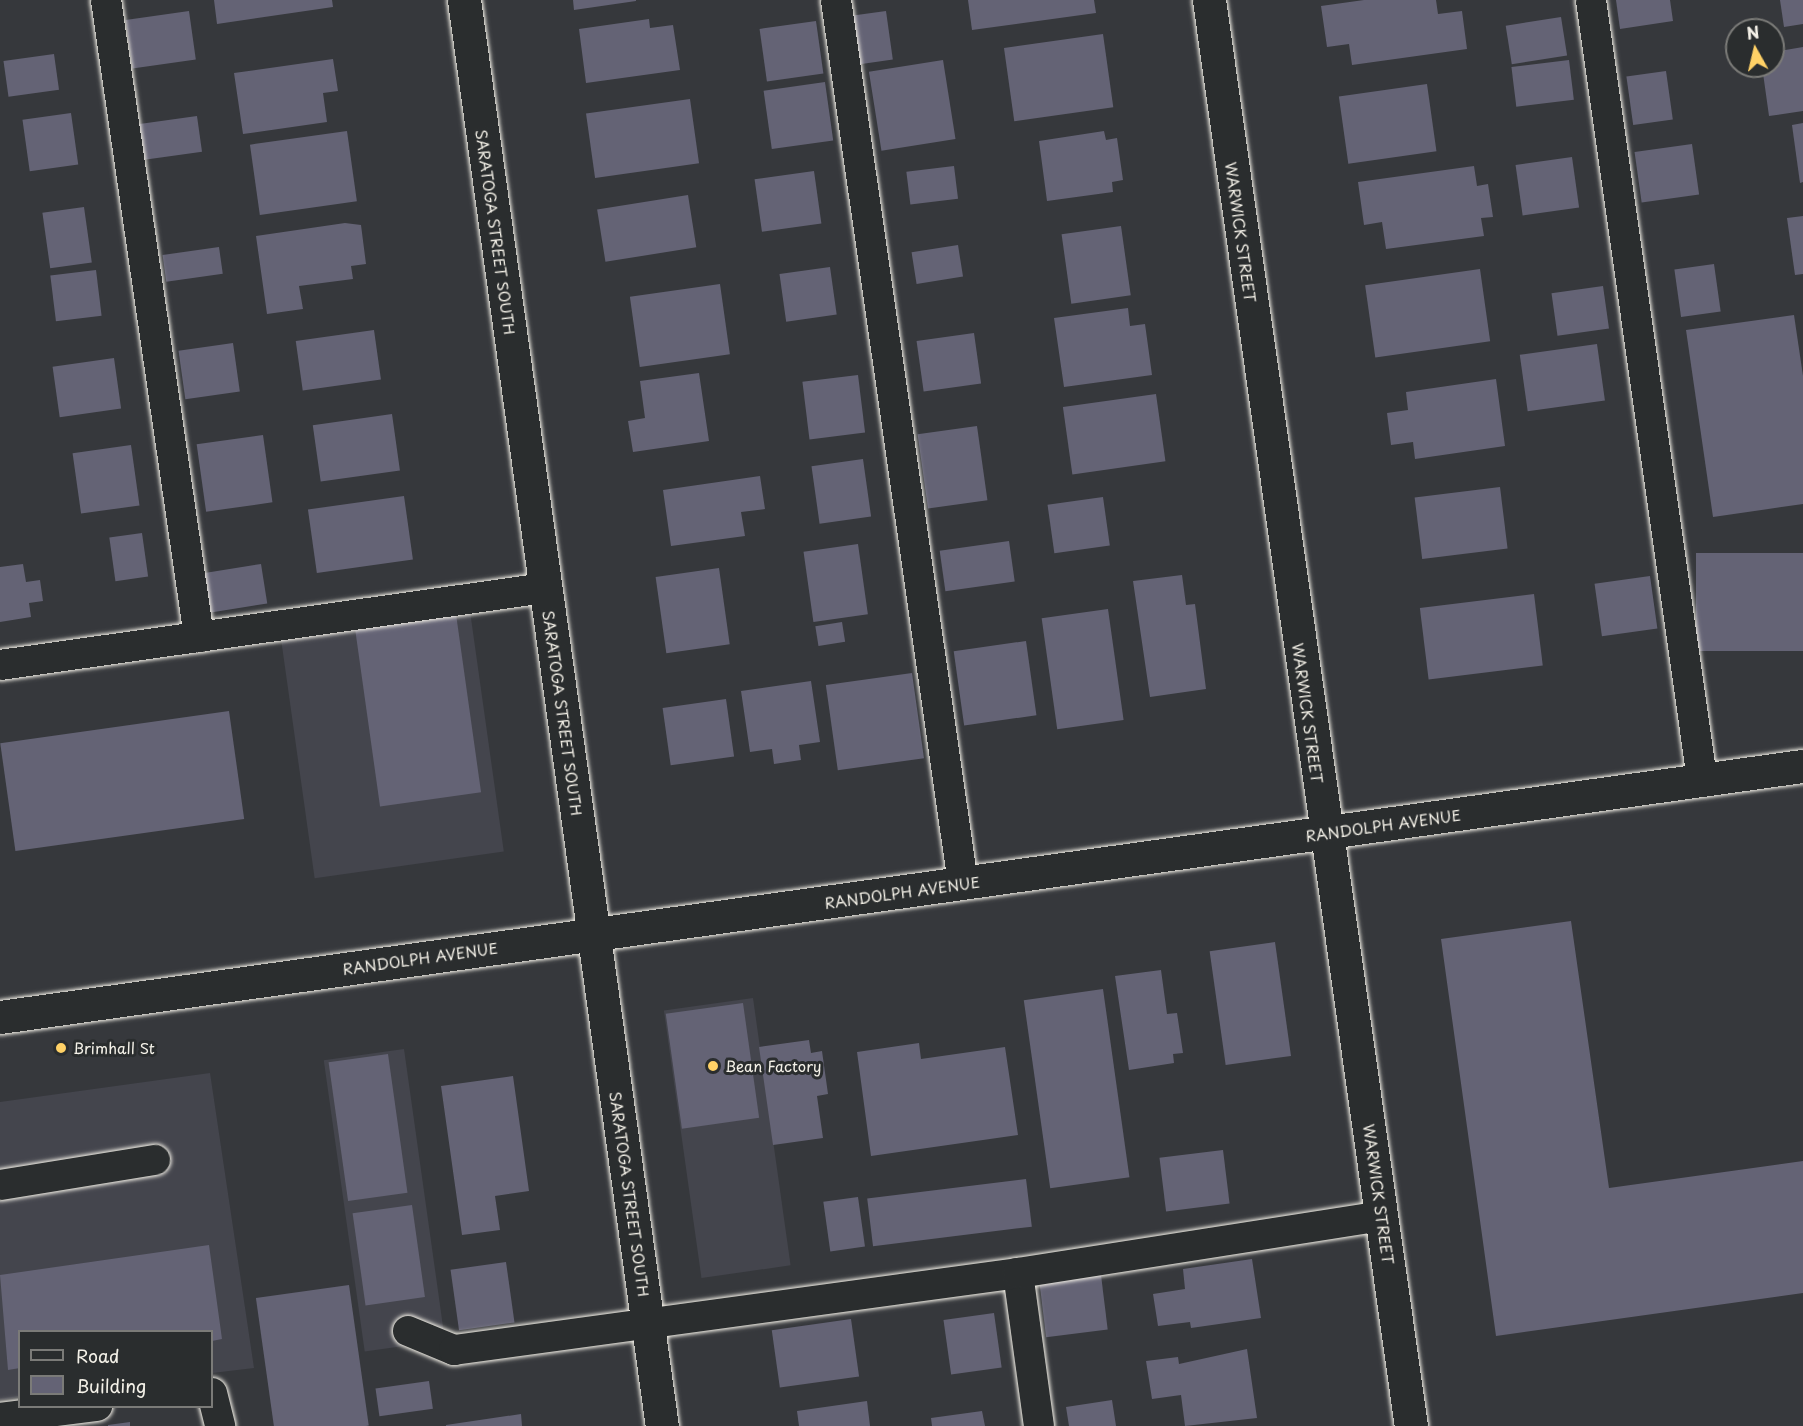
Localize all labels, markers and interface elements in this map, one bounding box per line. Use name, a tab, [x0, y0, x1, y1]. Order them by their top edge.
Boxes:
north arrow	[1725, 18, 1785, 78]
text: N	[1745, 19, 1761, 45]
street label: SARATOGA STREET SOUTH	[473, 127, 519, 337]
street label: WARWICK STREET	[1222, 160, 1260, 304]
street label: SARATOGA STREET SOUTH	[540, 608, 586, 818]
street label: WARWICK STREET	[1289, 641, 1327, 785]
street label: RANDOLPH AVENUE	[1305, 805, 1461, 845]
street label: RANDOLPH AVENUE	[824, 872, 980, 912]
street label: RANDOLPH AVENUE	[342, 938, 498, 978]
place label: Brimhall St	[73, 1039, 155, 1057]
marker: Brimhall St	[54, 1041, 68, 1055]
place label: Bean Factory	[725, 1057, 822, 1075]
marker: Bean Factory	[706, 1059, 720, 1073]
street label: SARATOGA STREET SOUTH	[607, 1089, 653, 1299]
street label: WARWICK STREET	[1360, 1122, 1398, 1266]
legend	[18, 1330, 213, 1408]
text: Road	[76, 1342, 120, 1369]
text: Building	[76, 1372, 146, 1399]

